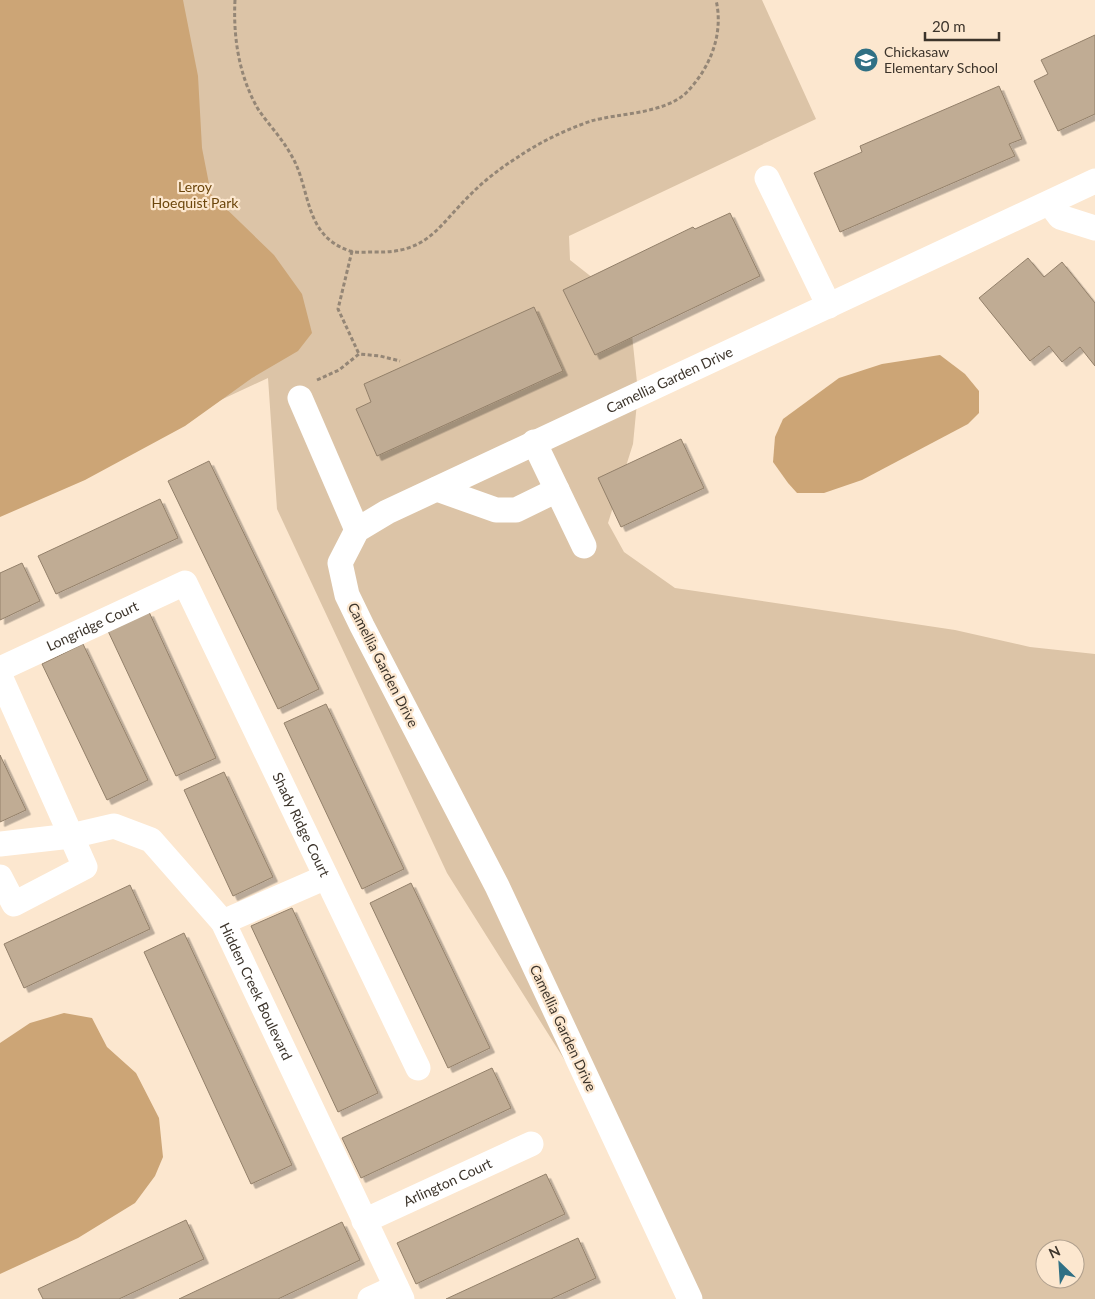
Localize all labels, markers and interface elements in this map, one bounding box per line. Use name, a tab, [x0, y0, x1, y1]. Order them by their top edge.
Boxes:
scale bar	[925, 10, 999, 42]
text: 20 m	[932, 17, 966, 35]
place label: Chickasaw Elementary School	[884, 43, 998, 76]
school or university icon: Chickasaw Elementary School	[853, 47, 879, 73]
park label: Leroy Hoequist Park	[152, 178, 239, 211]
street label: Camellia Garden Drive	[603, 343, 735, 416]
street label: Longridge Court	[44, 597, 141, 654]
street label: Camellia Garden Drive	[345, 600, 422, 730]
street label: Shady Ridge Court	[269, 769, 334, 879]
street label: Hidden Creek Boulevard	[216, 920, 296, 1063]
street label: Camellia Garden Drive	[527, 962, 600, 1094]
street label: Arlington Court	[400, 1154, 494, 1210]
north arrow	[1035, 1239, 1085, 1289]
text: N	[1046, 1242, 1063, 1262]

